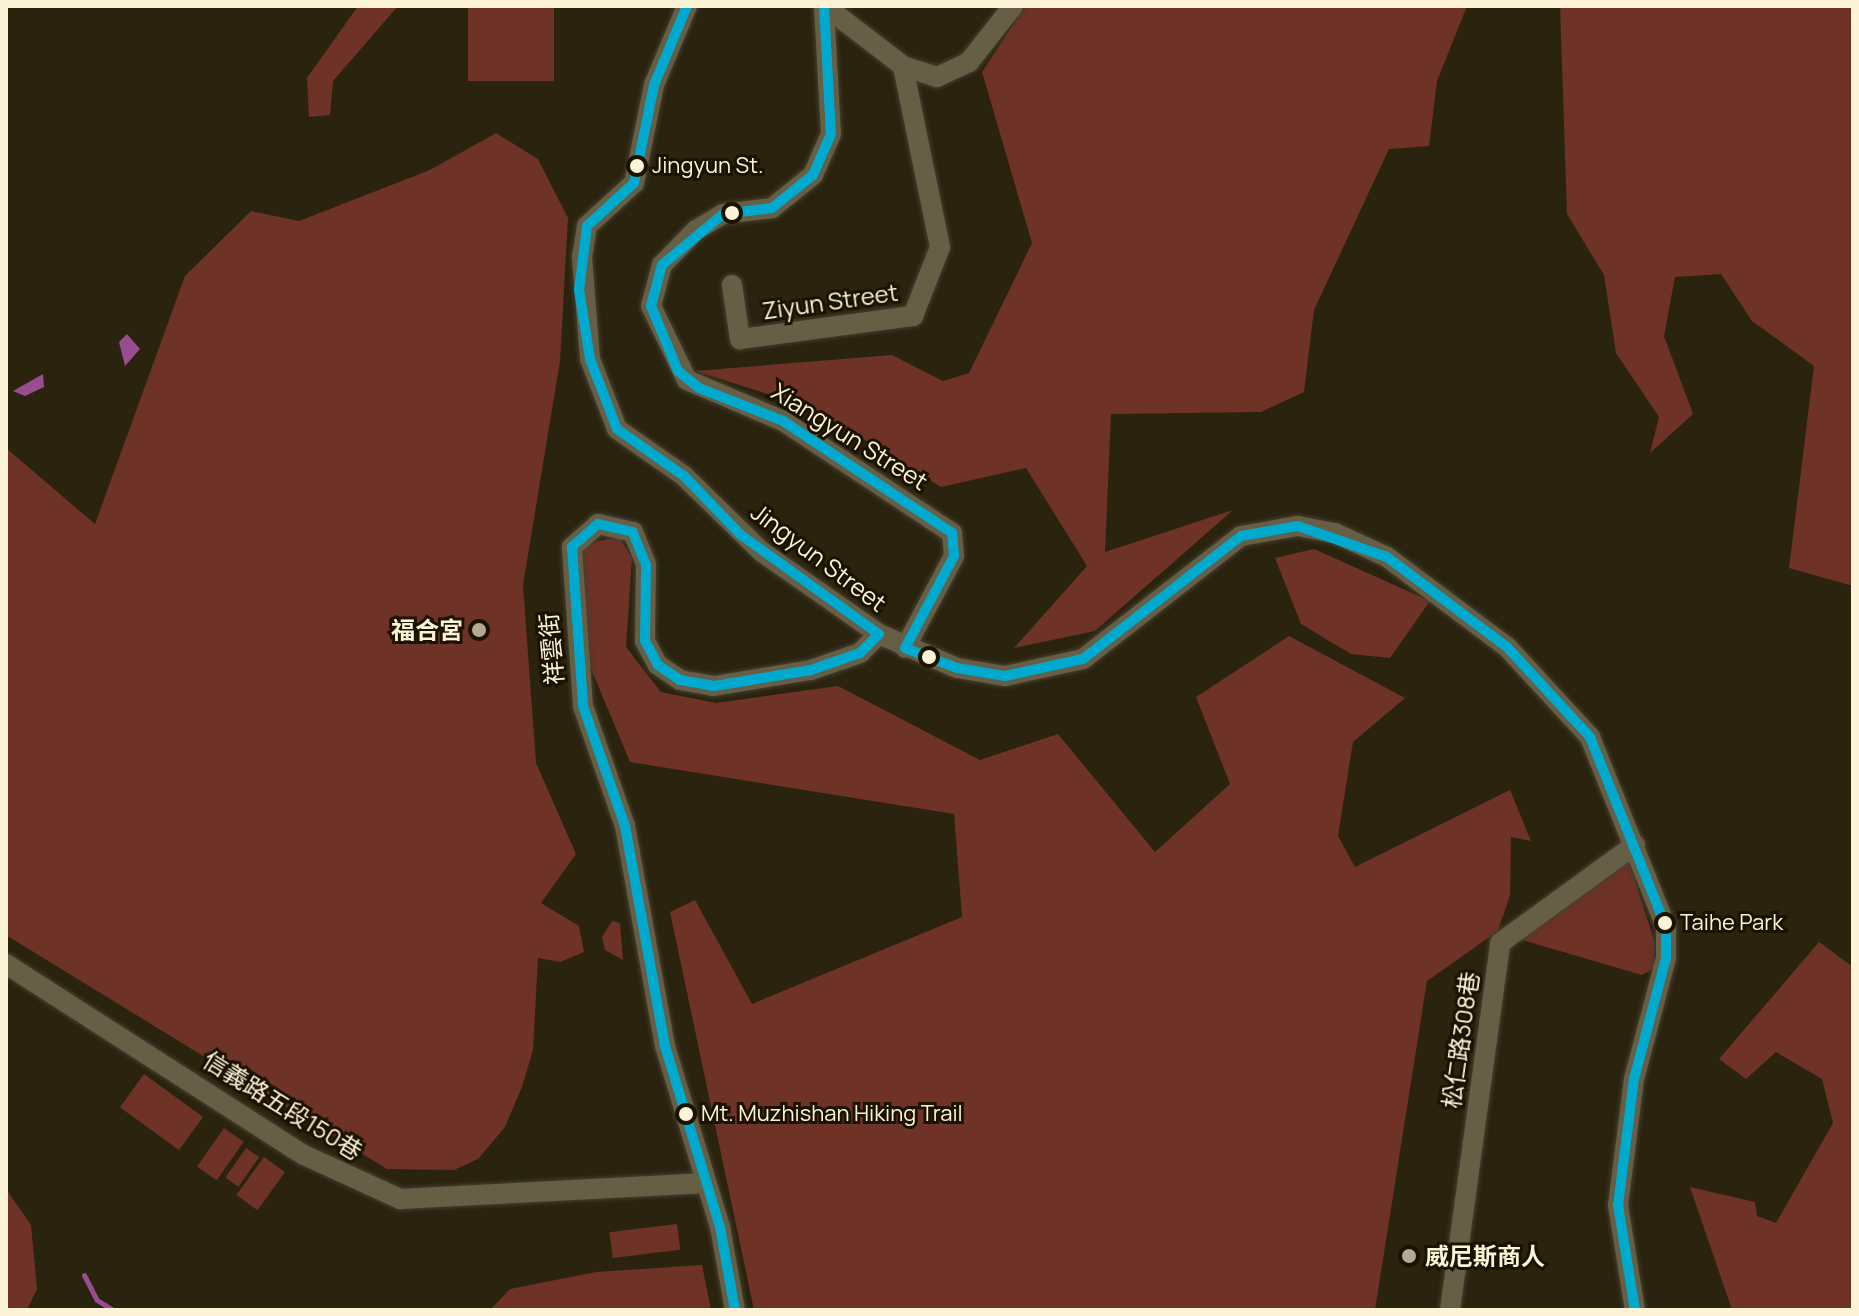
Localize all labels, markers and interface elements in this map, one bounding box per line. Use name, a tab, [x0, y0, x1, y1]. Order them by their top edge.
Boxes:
place label: Jingyun St.	[652, 153, 764, 179]
marker: Jingyun St.	[629, 158, 645, 174]
unlabelled marker	[724, 205, 740, 221]
street label: Ziyun Street	[760, 277, 900, 325]
street label: Xiangyun Street	[767, 377, 933, 495]
street label: Jingyun Street	[746, 497, 892, 617]
street label: 祥雲街	[534, 612, 568, 686]
place label: 福合宮	[391, 616, 463, 644]
marker: 福合宮	[470, 621, 488, 639]
unlabelled marker	[921, 649, 937, 665]
place label: Taihe Park	[1680, 910, 1783, 936]
marker: Taihe Park	[1657, 915, 1673, 931]
street label: 松仁路308巷	[1436, 970, 1484, 1110]
street label: 信義路五段150巷	[198, 1045, 368, 1165]
place label: Mt. Muzhishan Hiking Trail	[701, 1101, 963, 1127]
marker: Mt. Muzhishan Hiking Trail	[678, 1106, 694, 1122]
place label: 威尼斯商人	[1425, 1242, 1545, 1270]
marker: 威尼斯商人	[1400, 1247, 1418, 1265]

